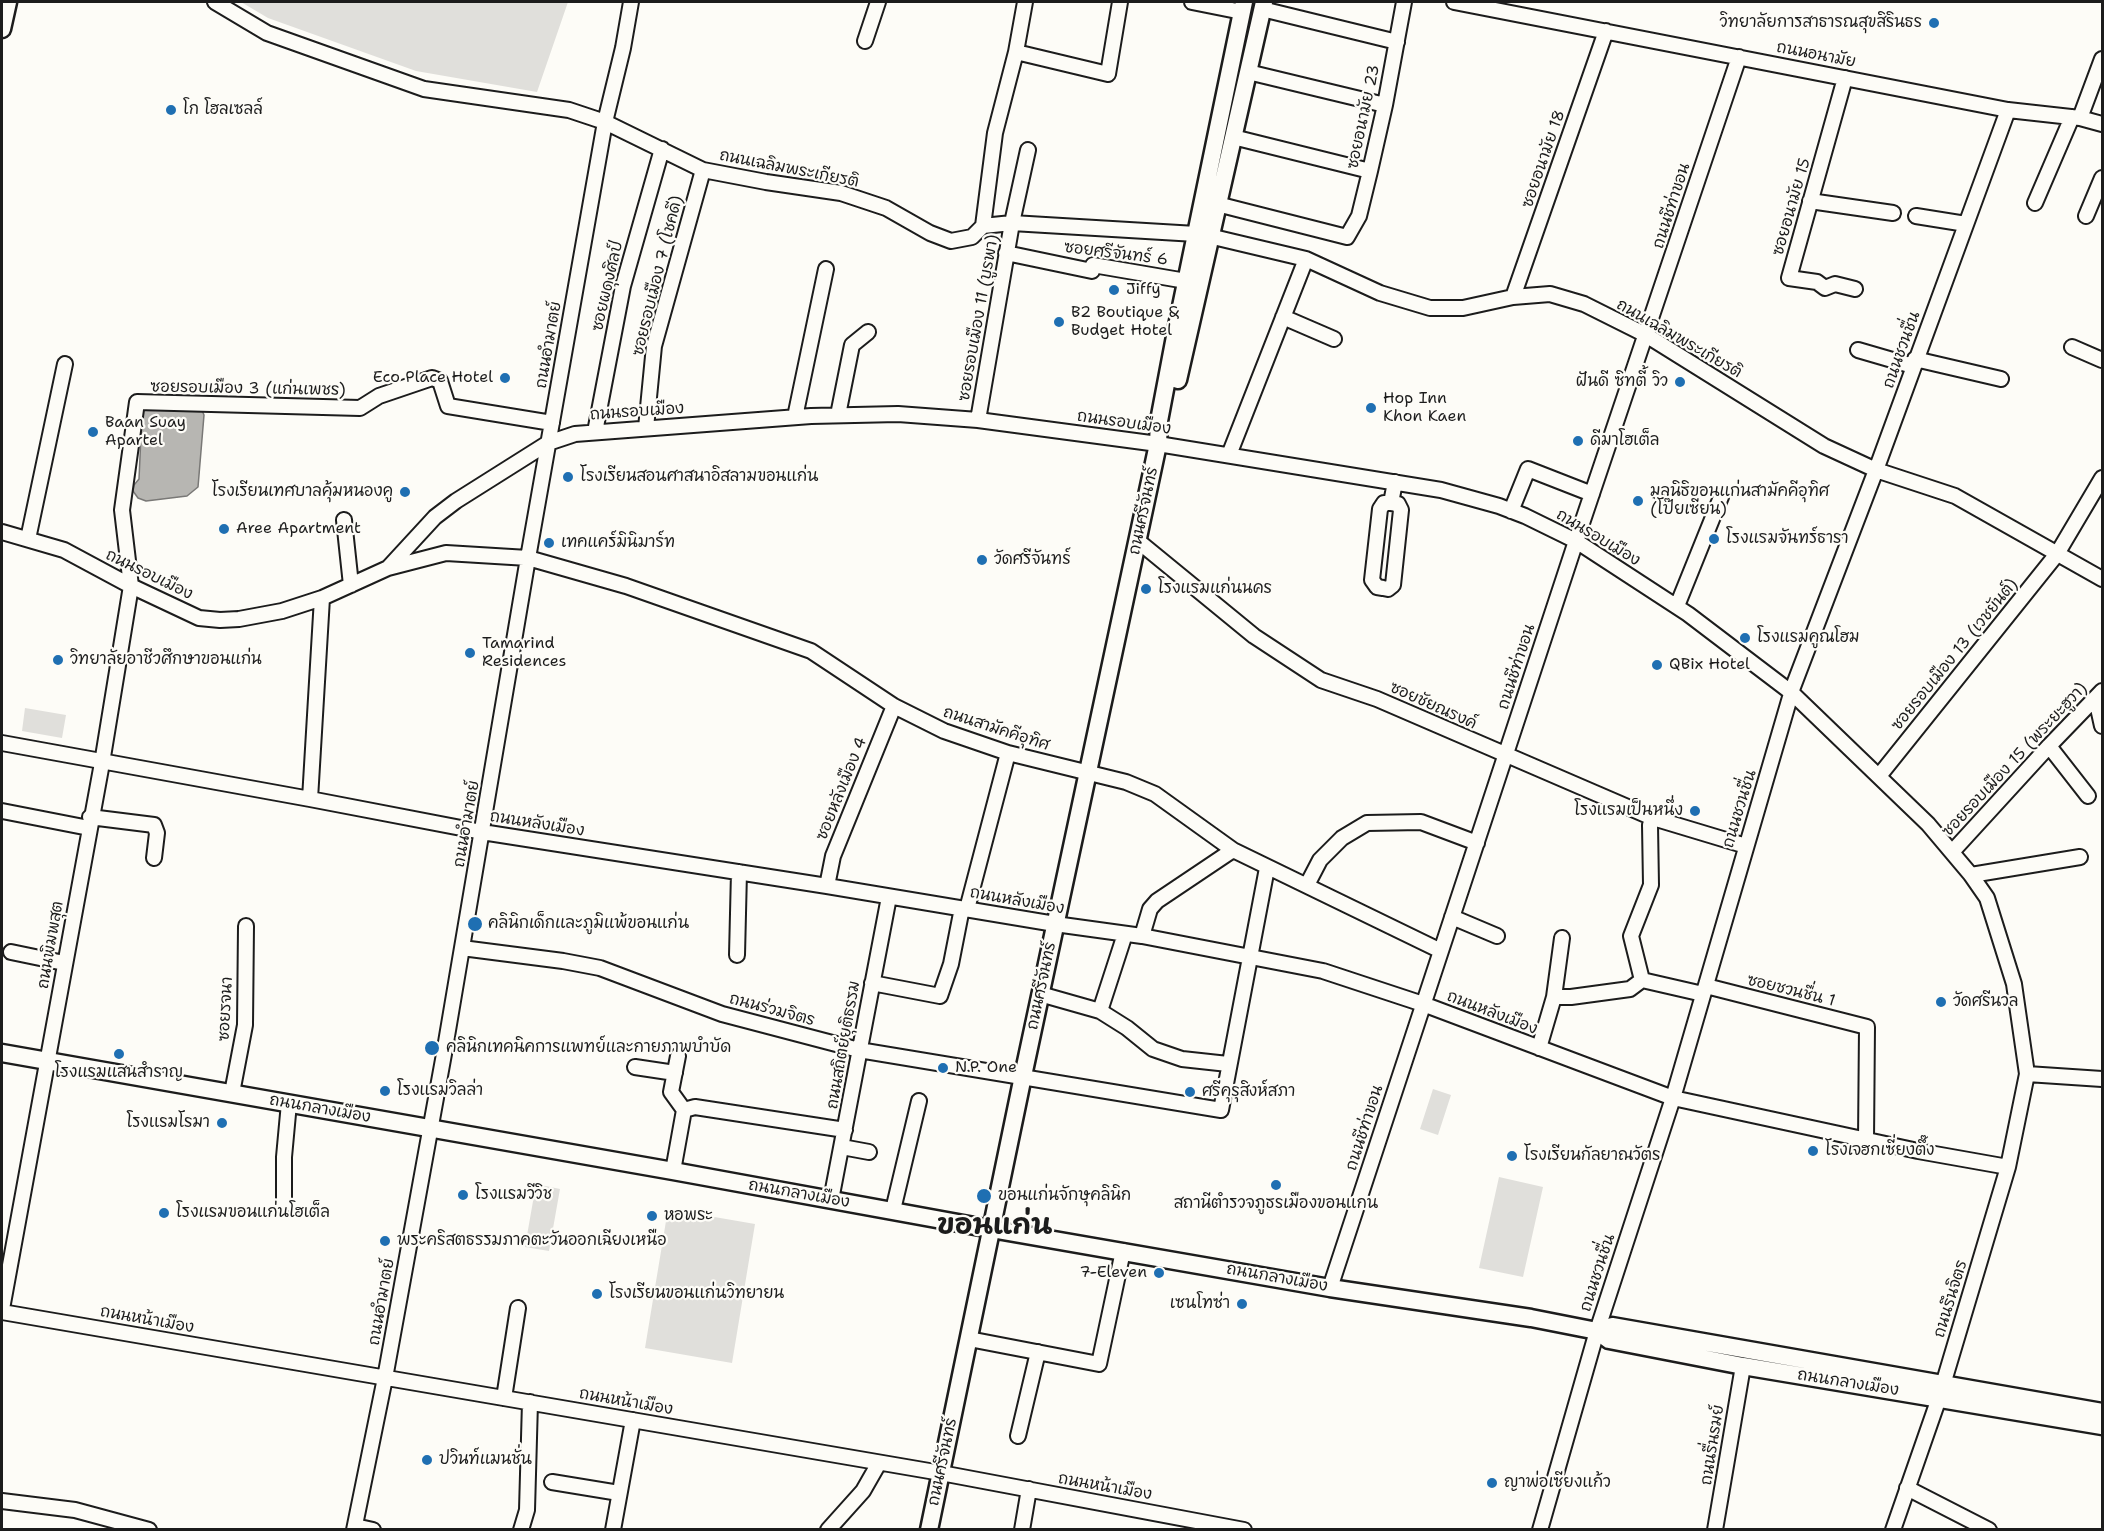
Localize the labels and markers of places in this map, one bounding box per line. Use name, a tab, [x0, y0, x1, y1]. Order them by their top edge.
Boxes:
place label: วิทยาลัยการสาธารณสุขสิรินธร	[1720, 13, 1922, 33]
marker: วิทยาลัยการสาธารณสุขสิรินธร	[1927, 16, 1941, 30]
place label: โก โฮลเซลล์	[183, 100, 263, 120]
marker: โก โฮลเซลล์	[164, 103, 178, 117]
place label: Jiffy	[1126, 280, 1161, 300]
marker: Jiffy	[1107, 283, 1121, 297]
place label: B2 Boutique & Budget Hotel	[1071, 303, 1179, 341]
marker: B2 Boutique & Budget Hotel	[1052, 315, 1066, 329]
place label: Eco Place Hotel	[373, 368, 493, 388]
marker: Eco Place Hotel	[498, 371, 512, 385]
place label: ฝันดี ซิทตี้ วิว	[1576, 372, 1668, 392]
marker: ฝันดี ซิทตี้ วิว	[1673, 375, 1687, 389]
place label: Hop Inn Khon Kaen	[1383, 389, 1466, 427]
marker: Hop Inn Khon Kaen	[1364, 401, 1378, 415]
place label: Baan Suay Apartel	[105, 413, 186, 451]
marker: Baan Suay Apartel	[86, 425, 100, 439]
place label: ดีมาโฮเต็ล	[1590, 431, 1659, 451]
marker: ดีมาโฮเต็ล	[1571, 434, 1585, 448]
place label: โรงเรียนสอนศาสนาอิสลามขอนแก่น	[580, 467, 818, 487]
marker: โรงเรียนสอนศาสนาอิสลามขอนแก่น	[561, 470, 575, 484]
place label: โรงเรียนเทศบาลคุ้มหนองคู	[212, 482, 393, 502]
place label: มูลนิธิขอนแก่นสามัคคีอุทิศ (โป๊ยเซียน)	[1650, 482, 1829, 520]
marker: โรงเรียนเทศบาลคุ้มหนองคู	[398, 485, 412, 499]
marker: มูลนิธิขอนแก่นสามัคคีอุทิศ (โป๊ยเซียน)	[1631, 494, 1645, 508]
place label: Aree Apartment	[236, 519, 361, 539]
marker: Aree Apartment	[217, 522, 231, 536]
place label: โรงแรมจันทร์ธารา	[1726, 529, 1849, 549]
marker: โรงแรมจันทร์ธารา	[1707, 532, 1721, 546]
place label: เทคแคร์มินิมาร์ท	[561, 533, 675, 553]
marker: เทคแคร์มินิมาร์ท	[542, 536, 556, 550]
place label: วัดศรีจันทร์	[994, 550, 1071, 570]
marker: วัดศรีจันทร์	[975, 553, 989, 567]
place label: โรงแรมแก่นนคร	[1158, 579, 1272, 599]
marker: โรงแรมแก่นนคร	[1139, 582, 1153, 596]
place label: โรงแรมคูณโฮม	[1757, 628, 1859, 648]
marker: โรงแรมคูณโฮม	[1738, 631, 1752, 645]
place label: Tamarind Residences	[482, 634, 567, 672]
marker: Tamarind Residences	[463, 646, 477, 660]
place label: วิทยาลัยอาชีวศึกษาขอนแก่น	[70, 650, 262, 670]
marker: วิทยาลัยอาชีวศึกษาขอนแก่น	[51, 653, 65, 667]
place label: QBix Hotel	[1669, 655, 1750, 675]
marker: QBix Hotel	[1650, 658, 1664, 672]
place label: โรงแรมเป็นหนึ่ง	[1574, 801, 1683, 821]
marker: โรงแรมเป็นหนึ่ง	[1688, 804, 1702, 818]
place label: คลินิกเด็กและภูมิแพ้ขอนแก่น	[488, 914, 689, 934]
marker: คลินิกเด็กและภูมิแพ้ขอนแก่น	[466, 915, 484, 933]
place label: วัดศรีนวล	[1953, 992, 2018, 1012]
marker: วัดศรีนวล	[1934, 995, 1948, 1009]
place label: คลินิกเทคนิคการแพทย์และกายภาพบำบัด	[446, 1038, 731, 1058]
marker: คลินิกเทคนิคการแพทย์และกายภาพบำบัด	[423, 1039, 441, 1057]
marker: โรงแรมแสนสำราญ	[112, 1047, 126, 1061]
place label: N.P. One	[955, 1058, 1017, 1078]
marker: N.P. One	[936, 1061, 950, 1075]
place label: โรงแรมแสนสำราญ	[55, 1063, 183, 1083]
place label: โรงแรมวิลล่า	[397, 1081, 483, 1101]
place label: ศรีคุรุสิงห์สภา	[1202, 1082, 1295, 1102]
marker: โรงแรมวิลล่า	[378, 1084, 392, 1098]
marker: ศรีคุรุสิงห์สภา	[1183, 1085, 1197, 1099]
place label: โรงแรมโรมา	[126, 1113, 210, 1133]
marker: โรงแรมโรมา	[215, 1116, 229, 1130]
place label: โรงเจฮกเซี่ยงตึ๊ง	[1825, 1141, 1934, 1161]
marker: โรงเจฮกเซี่ยงตึ๊ง	[1806, 1144, 1820, 1158]
place label: โรงเรียนกัลยาณวัตร	[1524, 1146, 1661, 1166]
marker: โรงเรียนกัลยาณวัตร	[1505, 1149, 1519, 1163]
marker: สถานีตำรวจภูธรเมืองขอนแกน	[1269, 1178, 1283, 1192]
place label: โรงแรมวีวิช	[475, 1185, 552, 1205]
place label: ขอนแก่นจักษุคลินิก	[998, 1186, 1131, 1206]
marker: ขอนแก่นจักษุคลินิก	[975, 1187, 993, 1205]
marker: โรงแรมวีวิช	[456, 1188, 470, 1202]
place label: สถานีตำรวจภูธรเมืองขอนแกน	[1174, 1194, 1378, 1214]
place label: โรงแรมขอนแก่นโฮเต็ล	[176, 1203, 330, 1223]
marker: โรงแรมขอนแก่นโฮเต็ล	[157, 1206, 171, 1220]
place label: หอพระ	[664, 1206, 713, 1226]
marker: หอพระ	[645, 1209, 659, 1223]
place label: พระคริสตธรรมภาคตะวันออกเฉียงเหนือ	[397, 1231, 667, 1251]
marker: พระคริสตธรรมภาคตะวันออกเฉียงเหนือ	[378, 1234, 392, 1248]
place label: 7-Eleven	[1080, 1263, 1147, 1283]
marker: 7-Eleven	[1152, 1266, 1166, 1280]
place label: โรงเรียนขอนแก่นวิทยายน	[609, 1284, 784, 1304]
marker: โรงเรียนขอนแก่นวิทยายน	[590, 1287, 604, 1301]
place label: เซนโทซ่า	[1170, 1294, 1230, 1314]
marker: เซนโทซ่า	[1235, 1297, 1249, 1311]
place label: ปวินท์แมนชั่น	[439, 1450, 532, 1470]
marker: ปวินท์แมนชั่น	[420, 1453, 434, 1467]
place label: ญาพ่อเซียงแก้ว	[1504, 1473, 1611, 1493]
marker: ญาพ่อเซียงแก้ว	[1485, 1476, 1499, 1490]

